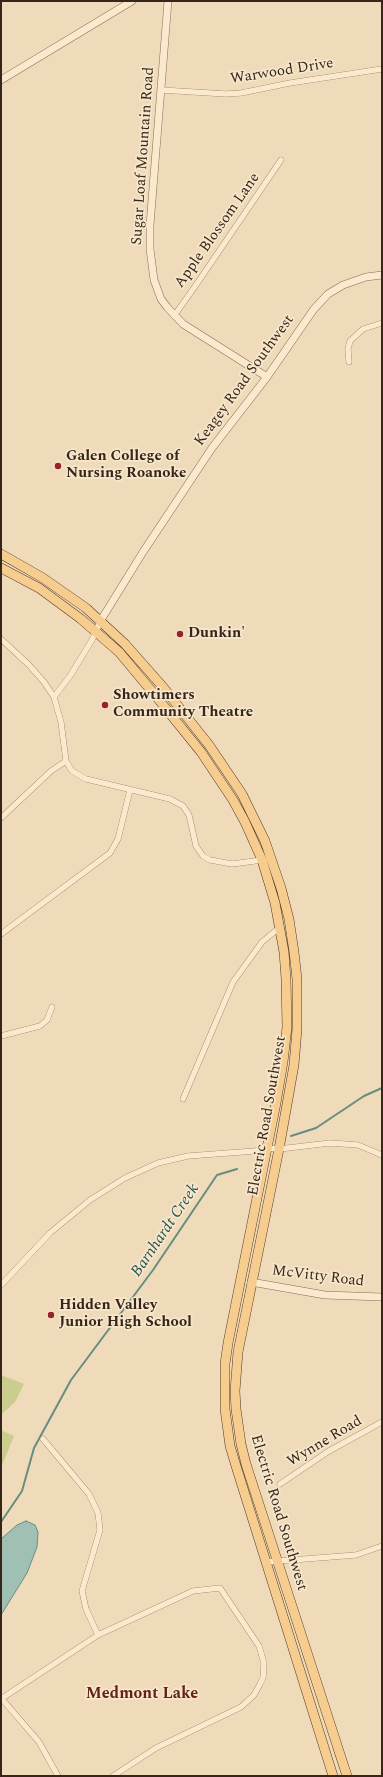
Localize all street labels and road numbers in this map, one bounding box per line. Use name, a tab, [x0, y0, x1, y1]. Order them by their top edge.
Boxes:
street label: Warwood Drive	[229, 55, 335, 89]
street label: Sugar Loaf Mountain Road	[129, 66, 159, 246]
street label: Apple Blossom Lane	[172, 170, 264, 292]
street label: Keagey Road Southwest	[191, 312, 299, 450]
street label: Electric Road Southwest	[245, 1035, 291, 1197]
street label: McVitty Road	[271, 1262, 365, 1292]
street label: Wynne Road	[284, 1413, 366, 1471]
street label: Electric Road Southwest	[246, 1433, 310, 1593]

